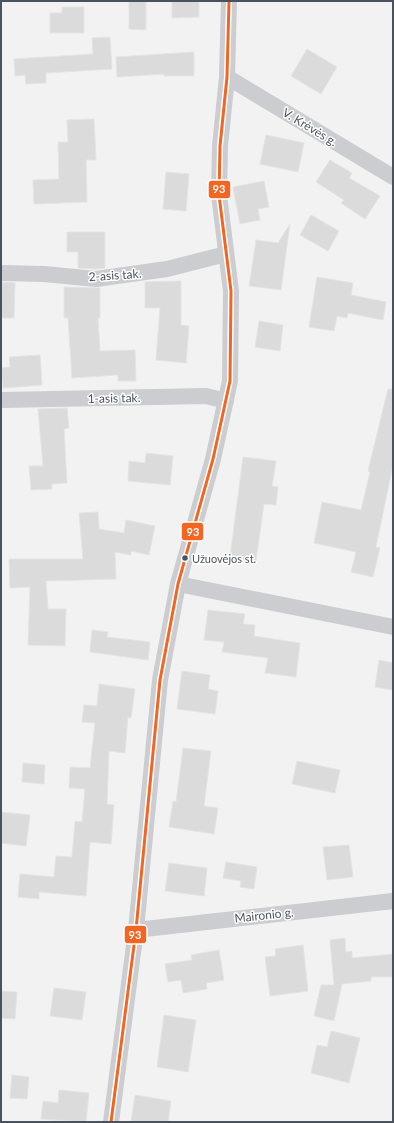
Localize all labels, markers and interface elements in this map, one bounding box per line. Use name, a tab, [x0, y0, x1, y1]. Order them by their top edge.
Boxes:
street label: V. Krėvės g.	[280, 105, 340, 149]
line badge: 93	[208, 180, 231, 199]
text: 93	[213, 182, 225, 195]
street label: 2-asis tak.	[88, 266, 142, 284]
street label: 1-asis tak.	[87, 390, 141, 406]
line badge: 93	[181, 522, 204, 541]
text: 93	[187, 525, 199, 538]
place label: Užuovėjos st.	[192, 552, 256, 565]
marker: Užuovėjos st.	[180, 553, 190, 563]
street label: Maironio g.	[234, 904, 294, 926]
line badge: 93	[124, 925, 147, 944]
text: 93	[129, 928, 141, 941]

